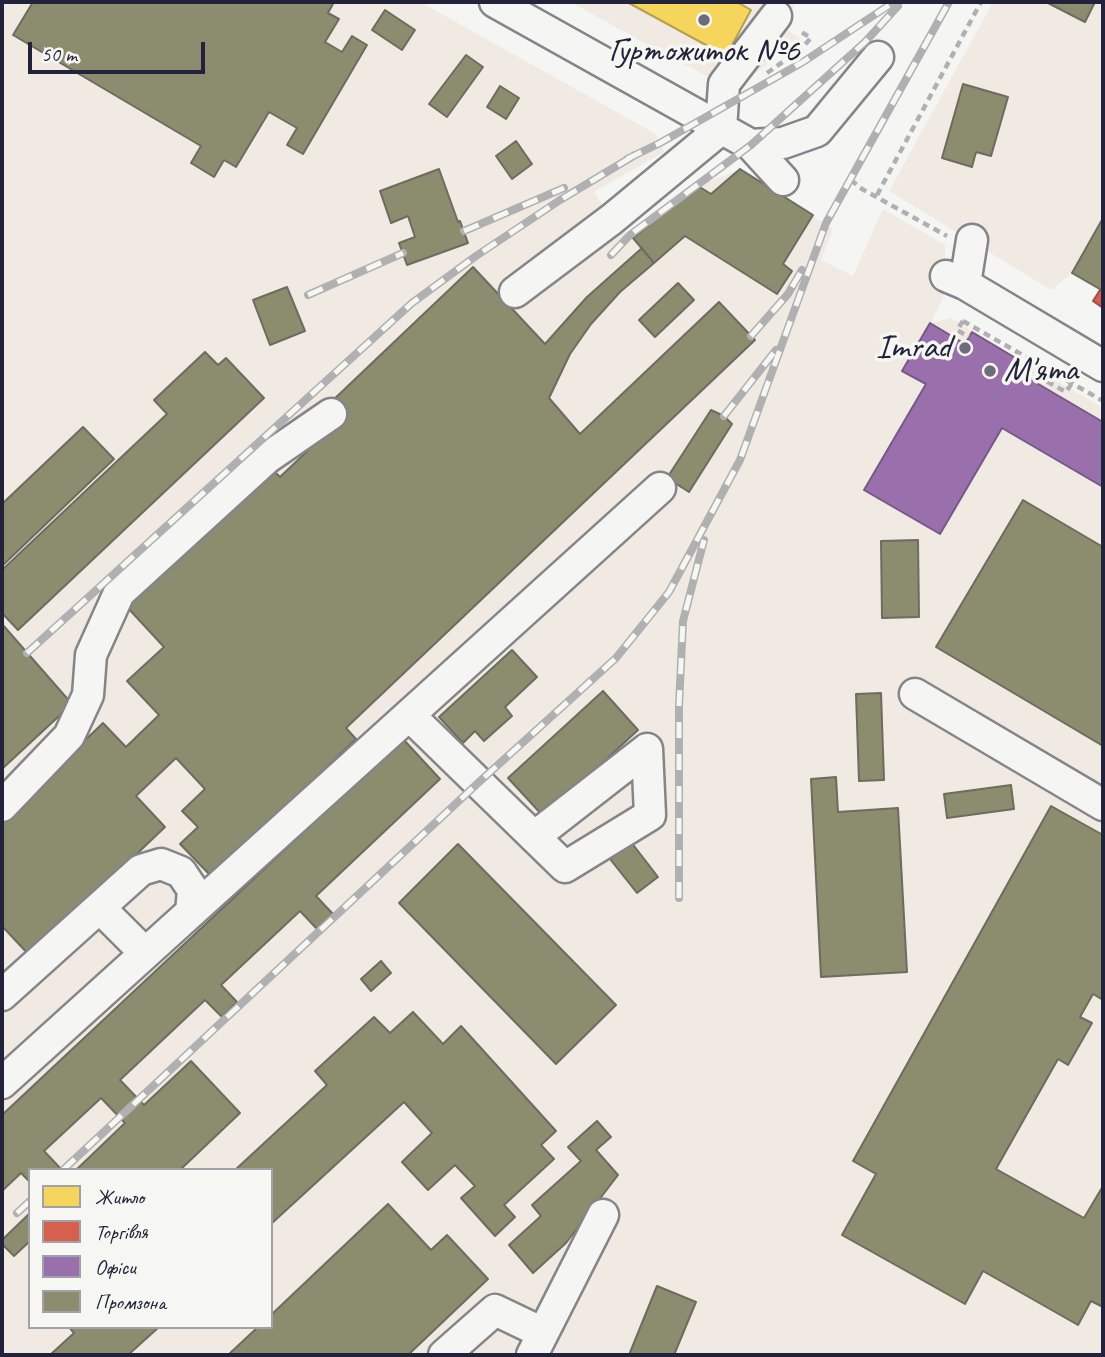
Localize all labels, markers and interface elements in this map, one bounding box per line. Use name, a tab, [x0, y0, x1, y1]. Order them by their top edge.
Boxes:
marker: Гуртожиток №6	[696, 12, 712, 28]
scale bar	[32, 28, 208, 72]
place label: Гуртожиток №6	[608, 31, 800, 73]
text: 50 m	[41, 41, 77, 67]
place label: Imrad	[876, 327, 951, 369]
marker: Imrad	[957, 340, 973, 356]
place label: М'ята	[1004, 350, 1078, 392]
marker: М'ята	[982, 363, 998, 379]
legend	[28, 1168, 273, 1329]
text: Житло	[95, 1184, 144, 1210]
text: Торгівля	[95, 1219, 148, 1245]
text: Офіси	[95, 1254, 136, 1280]
text: Промзона	[95, 1289, 166, 1315]

